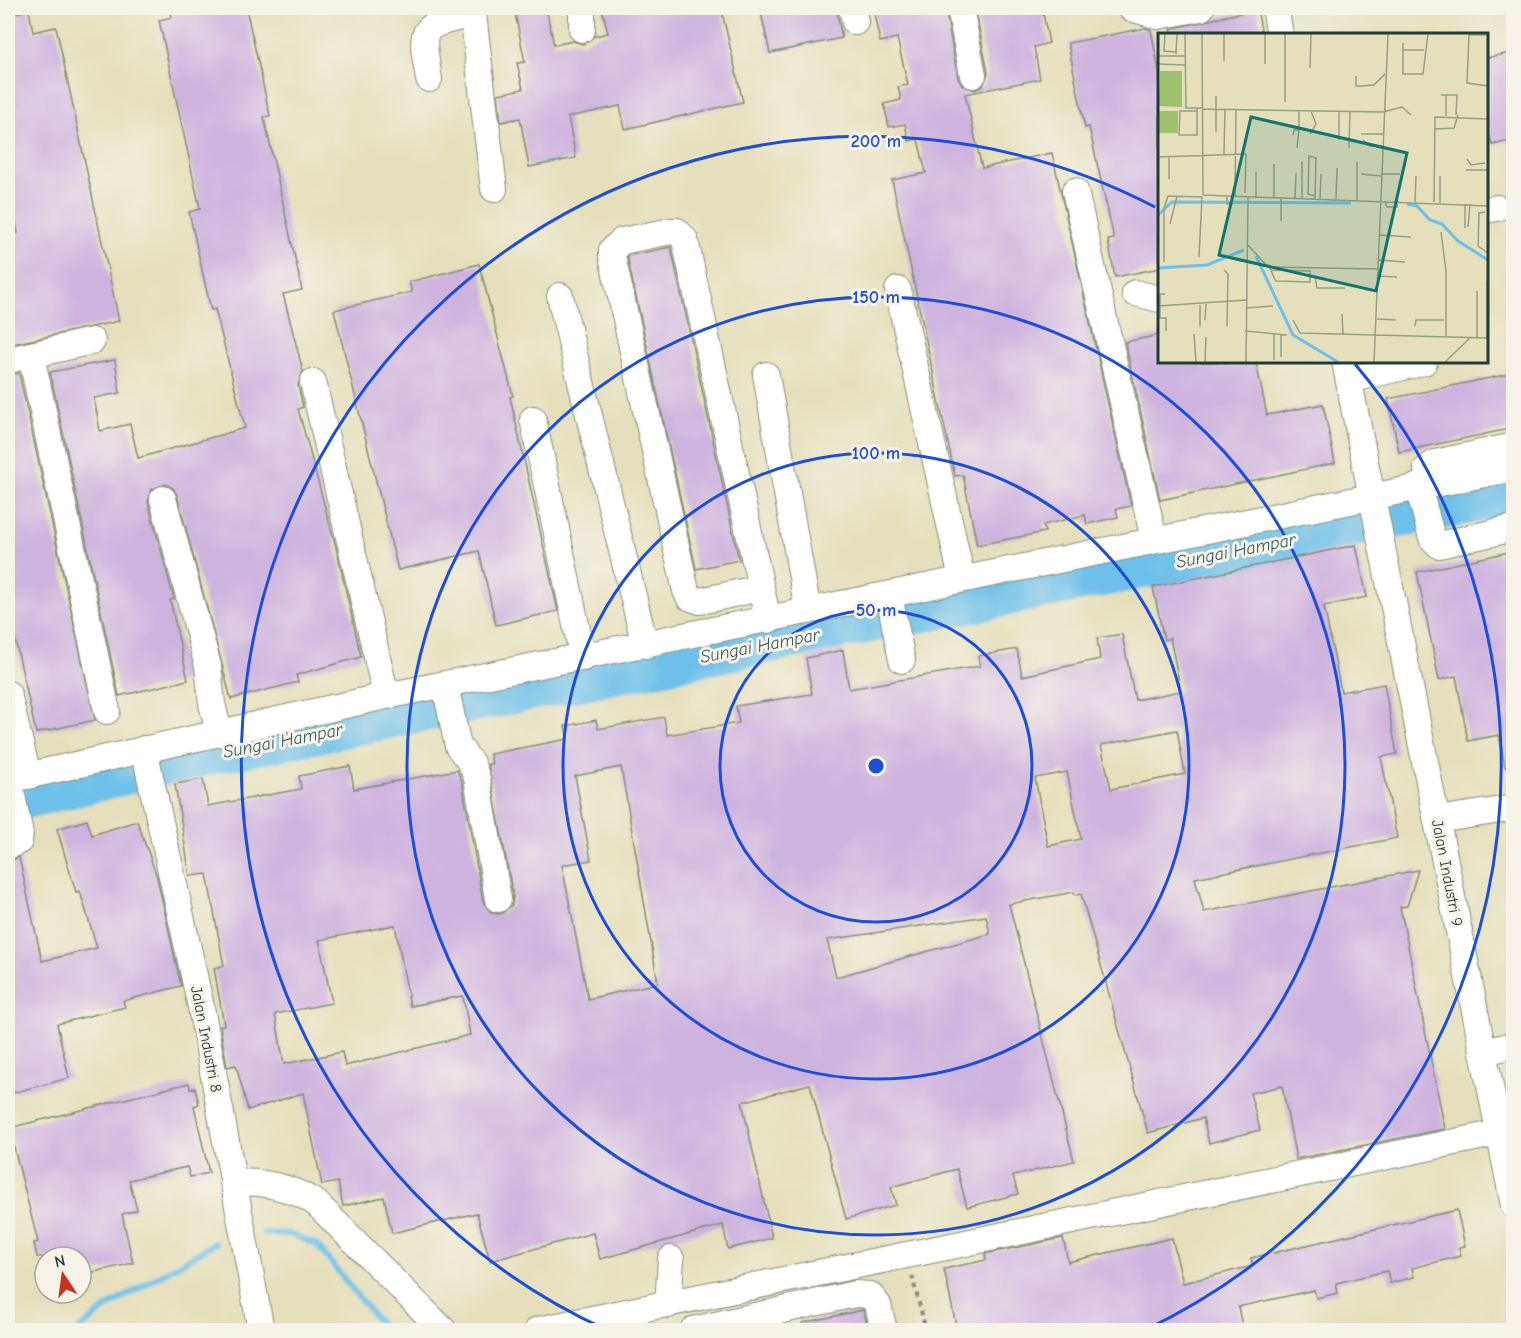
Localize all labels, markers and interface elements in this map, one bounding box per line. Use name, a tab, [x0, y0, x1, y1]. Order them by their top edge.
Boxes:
inset map	[1158, 33, 1488, 363]
text: 200 m	[851, 131, 901, 152]
text: 150 m	[852, 287, 900, 308]
text: 100 m	[852, 443, 900, 464]
water label: Sungai Hampar	[1174, 529, 1298, 573]
text: 50 m	[856, 600, 896, 621]
water label: Sungai Hampar	[698, 624, 822, 668]
water label: Sungai Hampar	[221, 719, 345, 763]
centre of rings	[866, 756, 886, 776]
street label: Jalan Industri 9	[1428, 818, 1466, 928]
street label: Jalan Industri 8	[187, 984, 225, 1094]
north arrow	[33, 1245, 93, 1305]
text: N	[53, 1251, 67, 1271]

